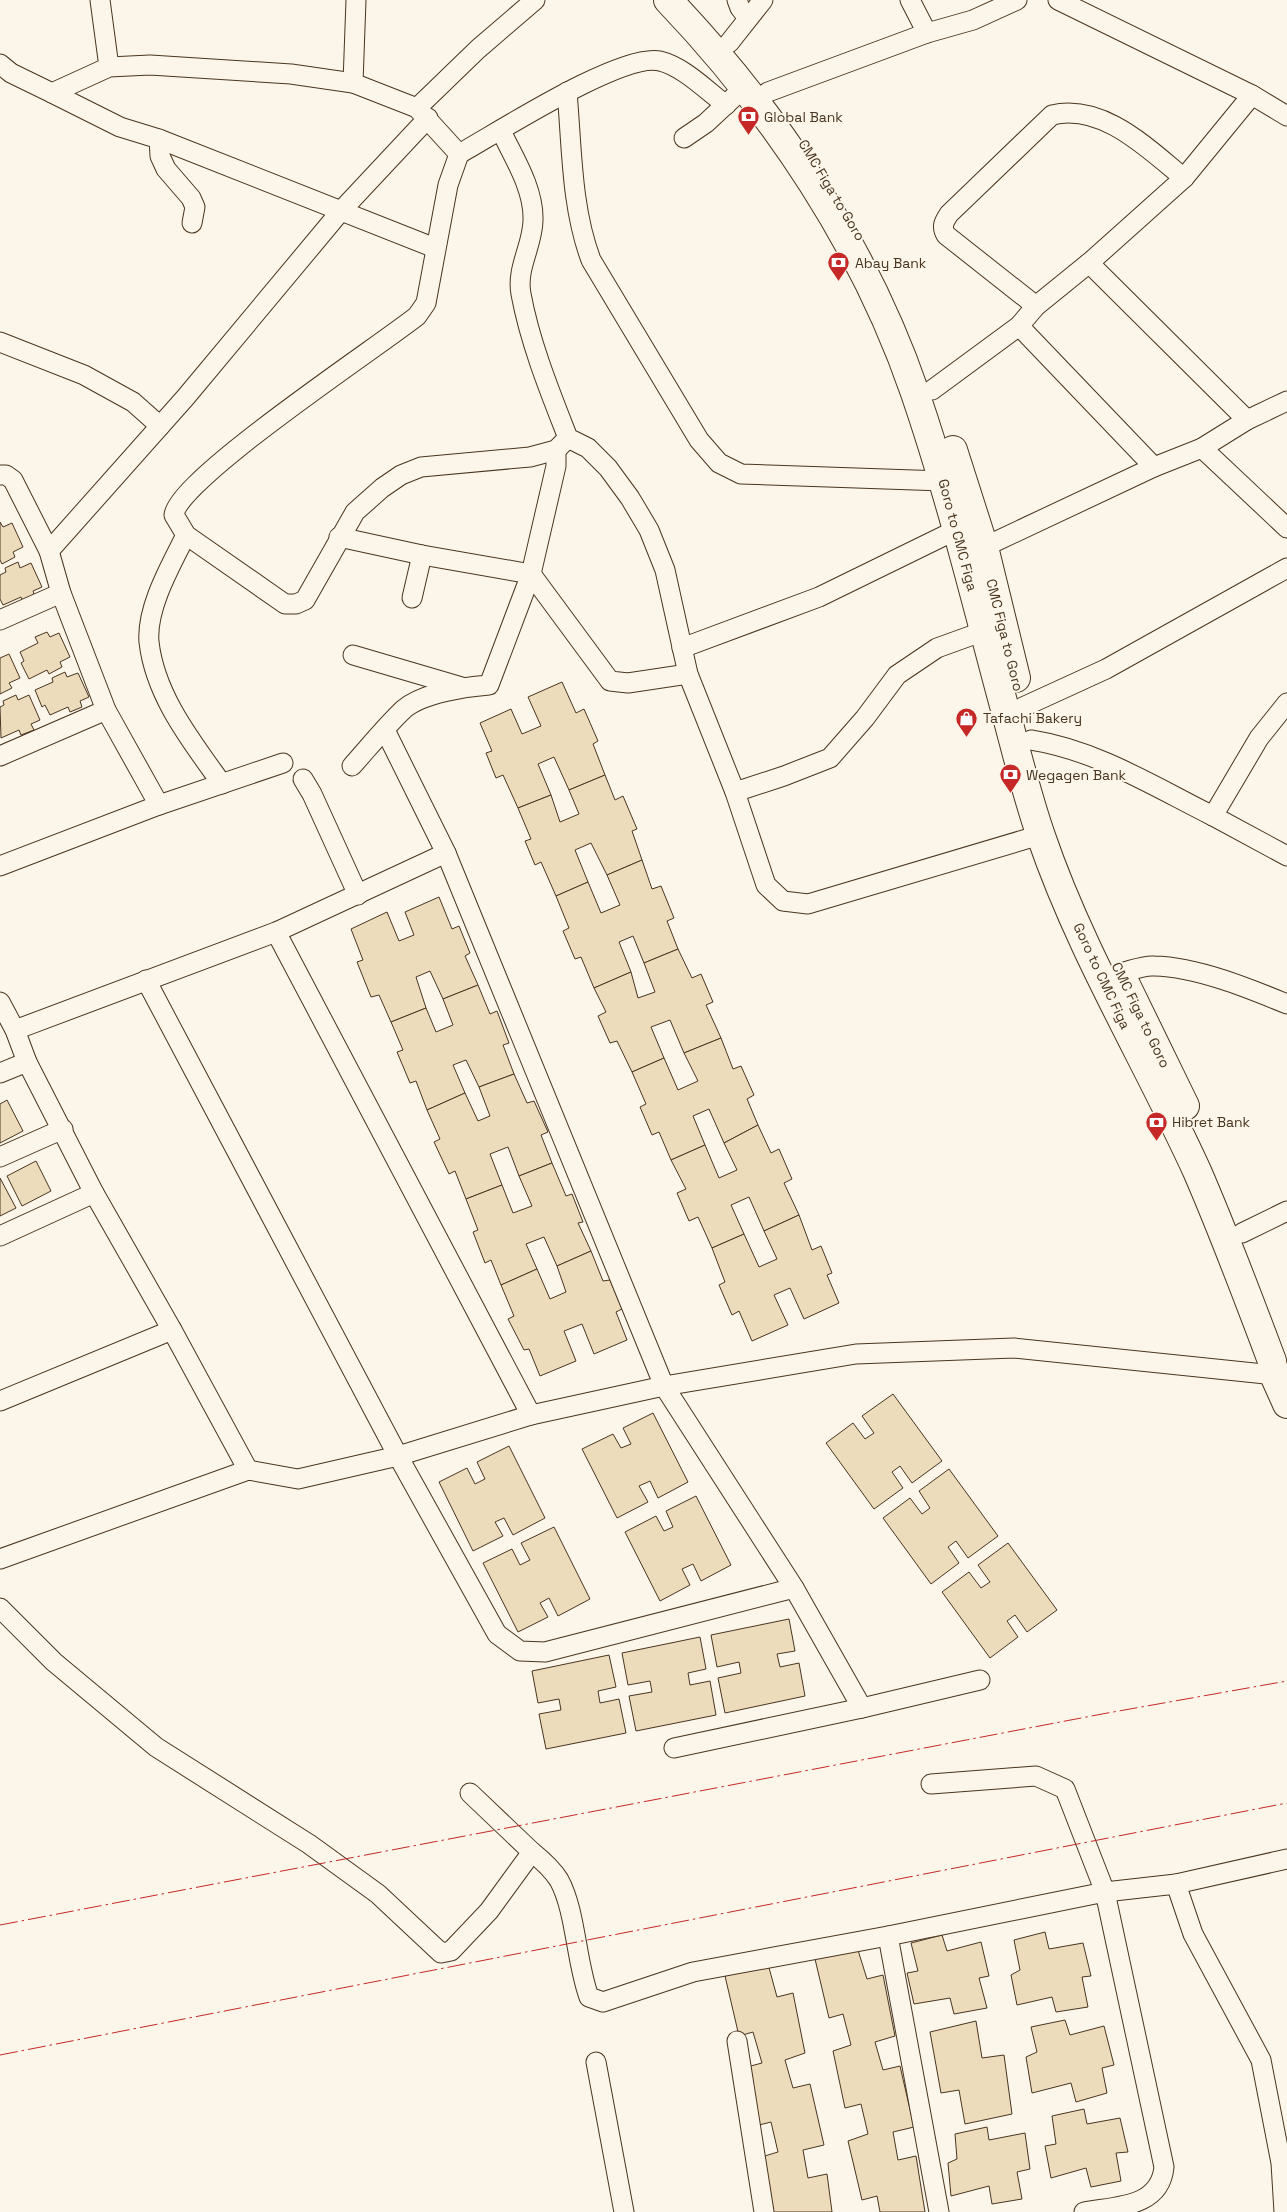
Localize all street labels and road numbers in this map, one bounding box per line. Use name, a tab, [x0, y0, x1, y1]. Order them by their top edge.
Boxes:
street label: CMC Figa to Goro	[795, 136, 869, 244]
street label: Goro to CMC Figa	[934, 477, 982, 593]
street label: CMC Figa to Goro	[982, 577, 1028, 693]
street label: Goro to CMC Figa	[1069, 920, 1135, 1032]
street label: CMC Figa to Goro	[1108, 959, 1174, 1071]

